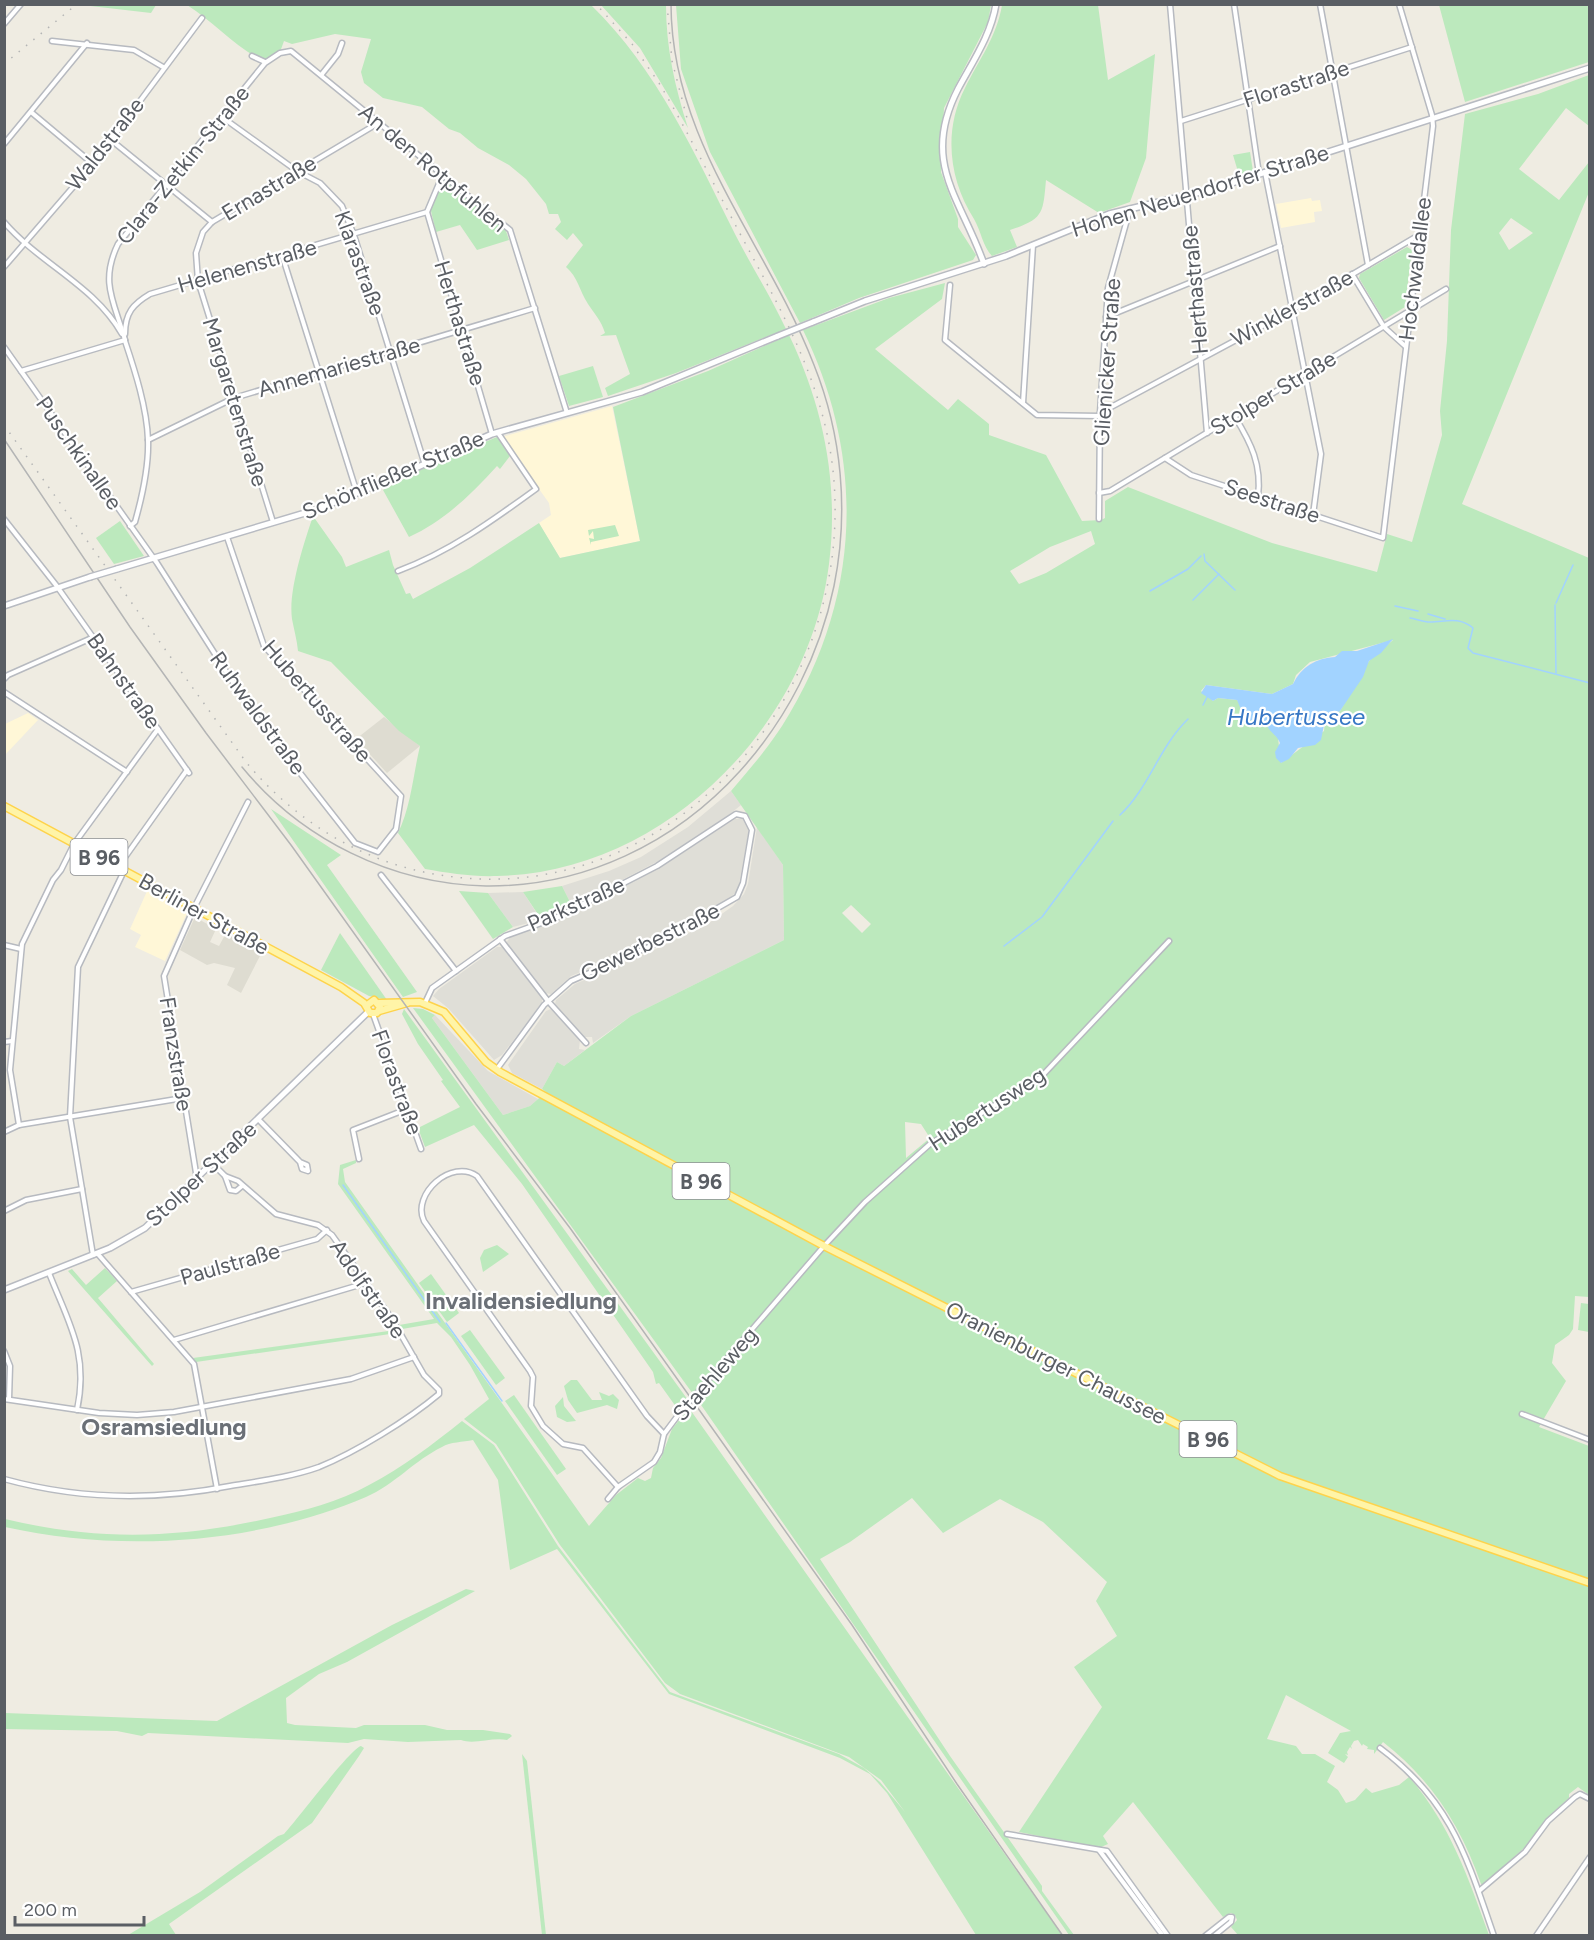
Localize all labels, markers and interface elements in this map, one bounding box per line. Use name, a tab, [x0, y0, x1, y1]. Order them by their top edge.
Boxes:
street label: Florastraße	[1240, 54, 1352, 114]
street label: Clara-Zetkin-Straße	[111, 80, 255, 250]
street label: Waldstraße	[60, 92, 150, 196]
street label: An den Rotpfuhlen	[354, 98, 512, 238]
street label: Hohen Neuendorfer Straße	[1068, 139, 1332, 243]
street label: Ernastraße	[217, 149, 321, 227]
street label: Hochwaldallee	[1393, 196, 1437, 342]
street label: Klarastraße	[329, 207, 391, 319]
street label: Herthastraße	[1176, 224, 1214, 356]
street label: Helenenstraße	[174, 233, 320, 299]
street label: Herthastraße	[428, 257, 492, 389]
street label: Winklerstraße	[1226, 263, 1358, 353]
street label: Glienicker Straße	[1088, 277, 1126, 447]
street label: Margaretenstraße	[197, 314, 273, 490]
street label: Annemariestraße	[255, 331, 423, 403]
street label: Stolper Straße	[1205, 345, 1341, 441]
street label: Puschkinallee	[30, 391, 128, 515]
street label: Schönfließer Straße	[298, 424, 488, 526]
street label: Seestraße	[1221, 473, 1323, 529]
street label: Bahnstraße	[81, 628, 167, 734]
street label: Hubertusstraße	[256, 634, 378, 768]
street label: Ruhwaldstraße	[204, 646, 312, 780]
water label: Hubertussee	[1227, 702, 1365, 731]
road number: B 96	[70, 839, 128, 875]
street label: Berliner Straße	[134, 867, 274, 961]
street label: Parkstraße	[523, 871, 629, 937]
street label: Gewerbestraße	[576, 897, 724, 987]
street label: Franzstraße	[154, 995, 198, 1113]
street label: Florastraße	[366, 1026, 428, 1138]
street label: Hubertusweg	[923, 1061, 1051, 1157]
street label: Stolper Straße	[140, 1116, 262, 1232]
road number: B 96	[672, 1163, 730, 1199]
street label: Adolfstraße	[324, 1234, 412, 1344]
street label: Paulstraße	[177, 1237, 283, 1291]
district label: Invalidensiedlung	[425, 1286, 617, 1315]
street label: Oranienburger Chaussee	[941, 1296, 1171, 1430]
street label: Staehleweg	[667, 1321, 763, 1427]
district label: Osramsiedlung	[81, 1412, 247, 1441]
road number: B 96	[1180, 1421, 1236, 1457]
scale bar	[15, 1889, 144, 1927]
text: 200 m	[24, 1899, 77, 1921]

